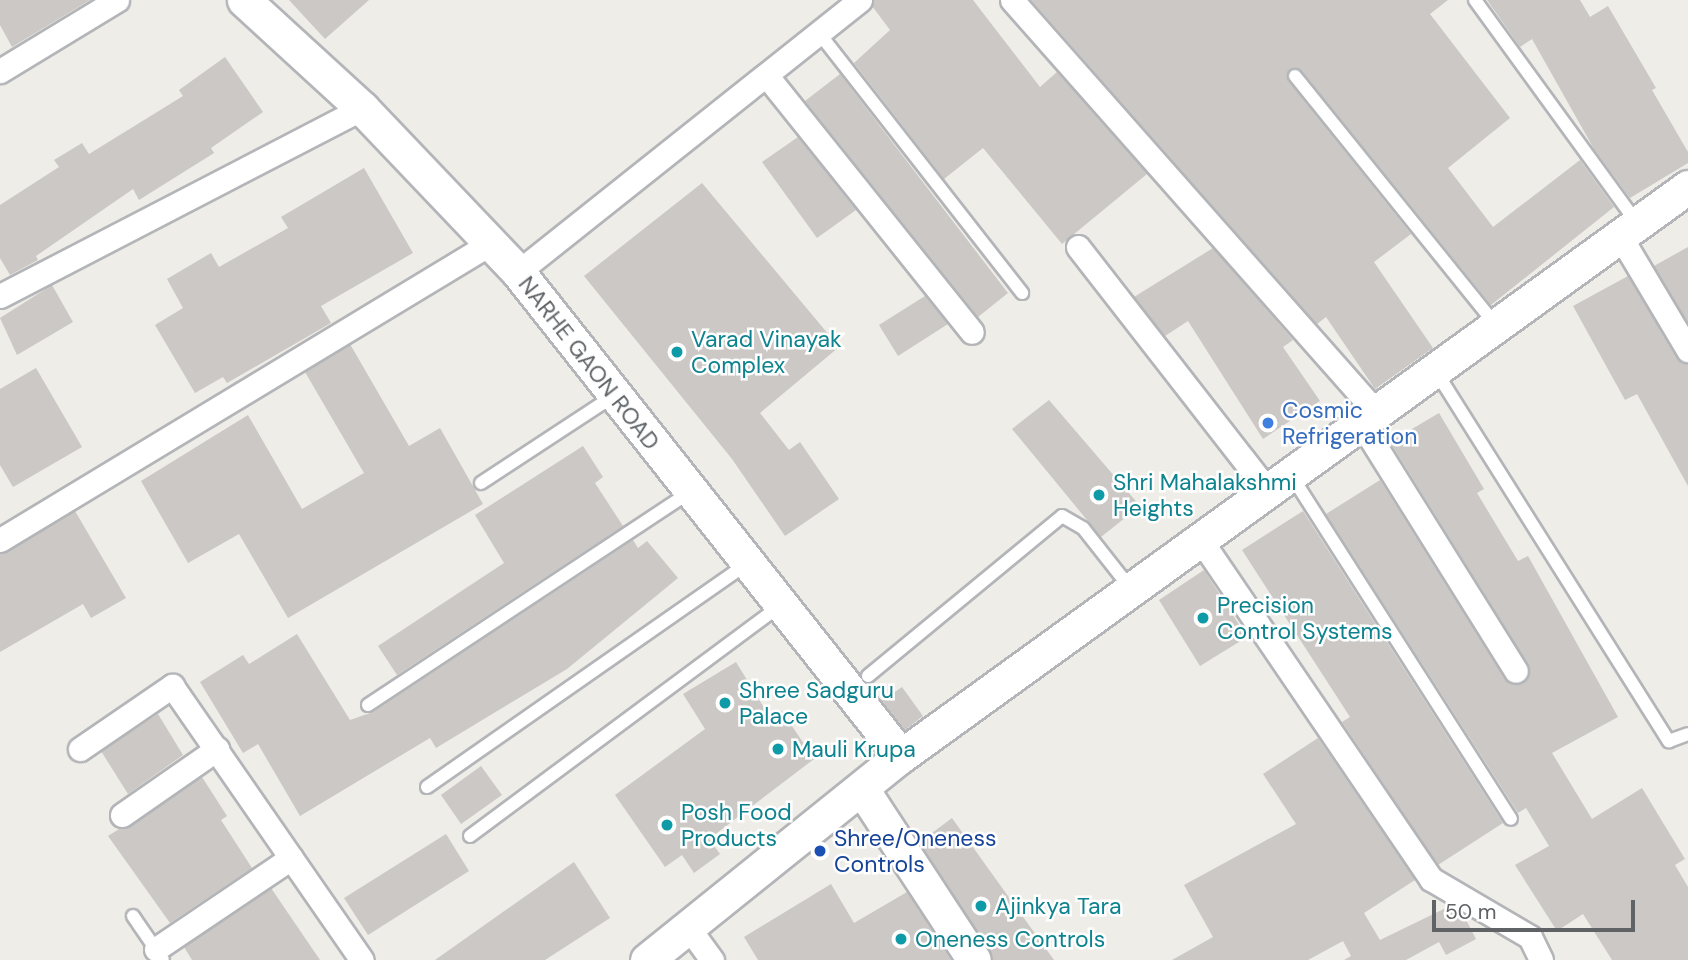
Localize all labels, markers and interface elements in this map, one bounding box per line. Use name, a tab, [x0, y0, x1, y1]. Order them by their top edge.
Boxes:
street label: NARHE GAON ROAD	[513, 271, 665, 455]
place label: Varad Vinayak Complex	[691, 325, 842, 379]
marker: Varad Vinayak Complex	[669, 344, 685, 360]
place label: Cosmic Refrigeration	[1282, 396, 1417, 450]
marker: Cosmic Refrigeration	[1260, 415, 1276, 431]
place label: Shri Mahalakshmi Heights	[1113, 468, 1297, 522]
marker: Shri Mahalakshmi Heights	[1091, 487, 1107, 503]
place label: Precision Control Systems	[1217, 591, 1393, 645]
marker: Precision Control Systems	[1195, 610, 1211, 626]
place label: Shree Sadguru Palace	[739, 676, 894, 730]
marker: Shree Sadguru Palace	[717, 695, 733, 711]
place label: Mauli Krupa	[792, 735, 916, 763]
marker: Mauli Krupa	[770, 741, 786, 757]
place label: Posh Food Products	[681, 798, 792, 852]
marker: Posh Food Products	[659, 817, 675, 833]
place label: Shree/Oneness Controls	[834, 824, 997, 878]
marker: Shree/Oneness Controls	[812, 843, 828, 859]
scale bar	[1436, 886, 1639, 930]
place label: Ajinkya Tara	[995, 892, 1122, 920]
marker: Ajinkya Tara	[973, 898, 989, 914]
text: 50 m	[1445, 898, 1496, 926]
place label: Oneness Controls	[915, 925, 1105, 953]
marker: Oneness Controls	[893, 931, 909, 947]

